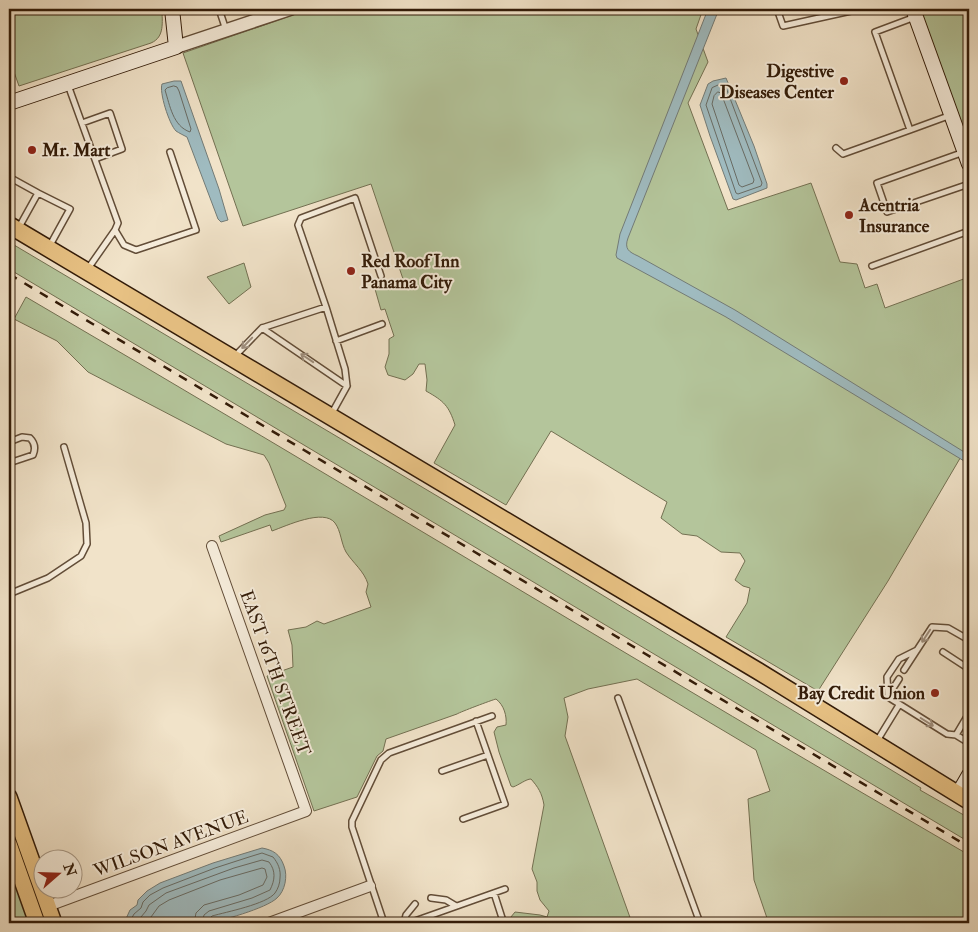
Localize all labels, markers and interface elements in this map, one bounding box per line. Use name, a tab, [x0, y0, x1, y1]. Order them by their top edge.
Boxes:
place label: Digestive Diseases Center	[720, 60, 834, 104]
marker: Digestive Diseases Center	[838, 75, 850, 87]
place label: Mr. Mart	[41, 139, 111, 162]
marker: Mr. Mart	[26, 144, 38, 156]
place label: Acentria Insurance	[858, 194, 930, 238]
marker: Acentria Insurance	[843, 209, 855, 221]
place label: Red Roof Inn Panama City	[361, 250, 460, 294]
marker: Red Roof Inn Panama City	[345, 265, 357, 277]
one-way arrow	[241, 336, 253, 349]
one-way arrow	[300, 353, 314, 363]
street label: EAST 16TH STREET	[234, 587, 316, 759]
one-way arrow	[921, 629, 931, 643]
place label: Bay Credit Union	[797, 682, 926, 705]
marker: Bay Credit Union	[929, 687, 941, 699]
one-way arrow	[919, 717, 933, 727]
street label: WILSON AVENUE	[90, 805, 252, 883]
north arrow	[32, 850, 82, 900]
text: N	[59, 860, 80, 879]

